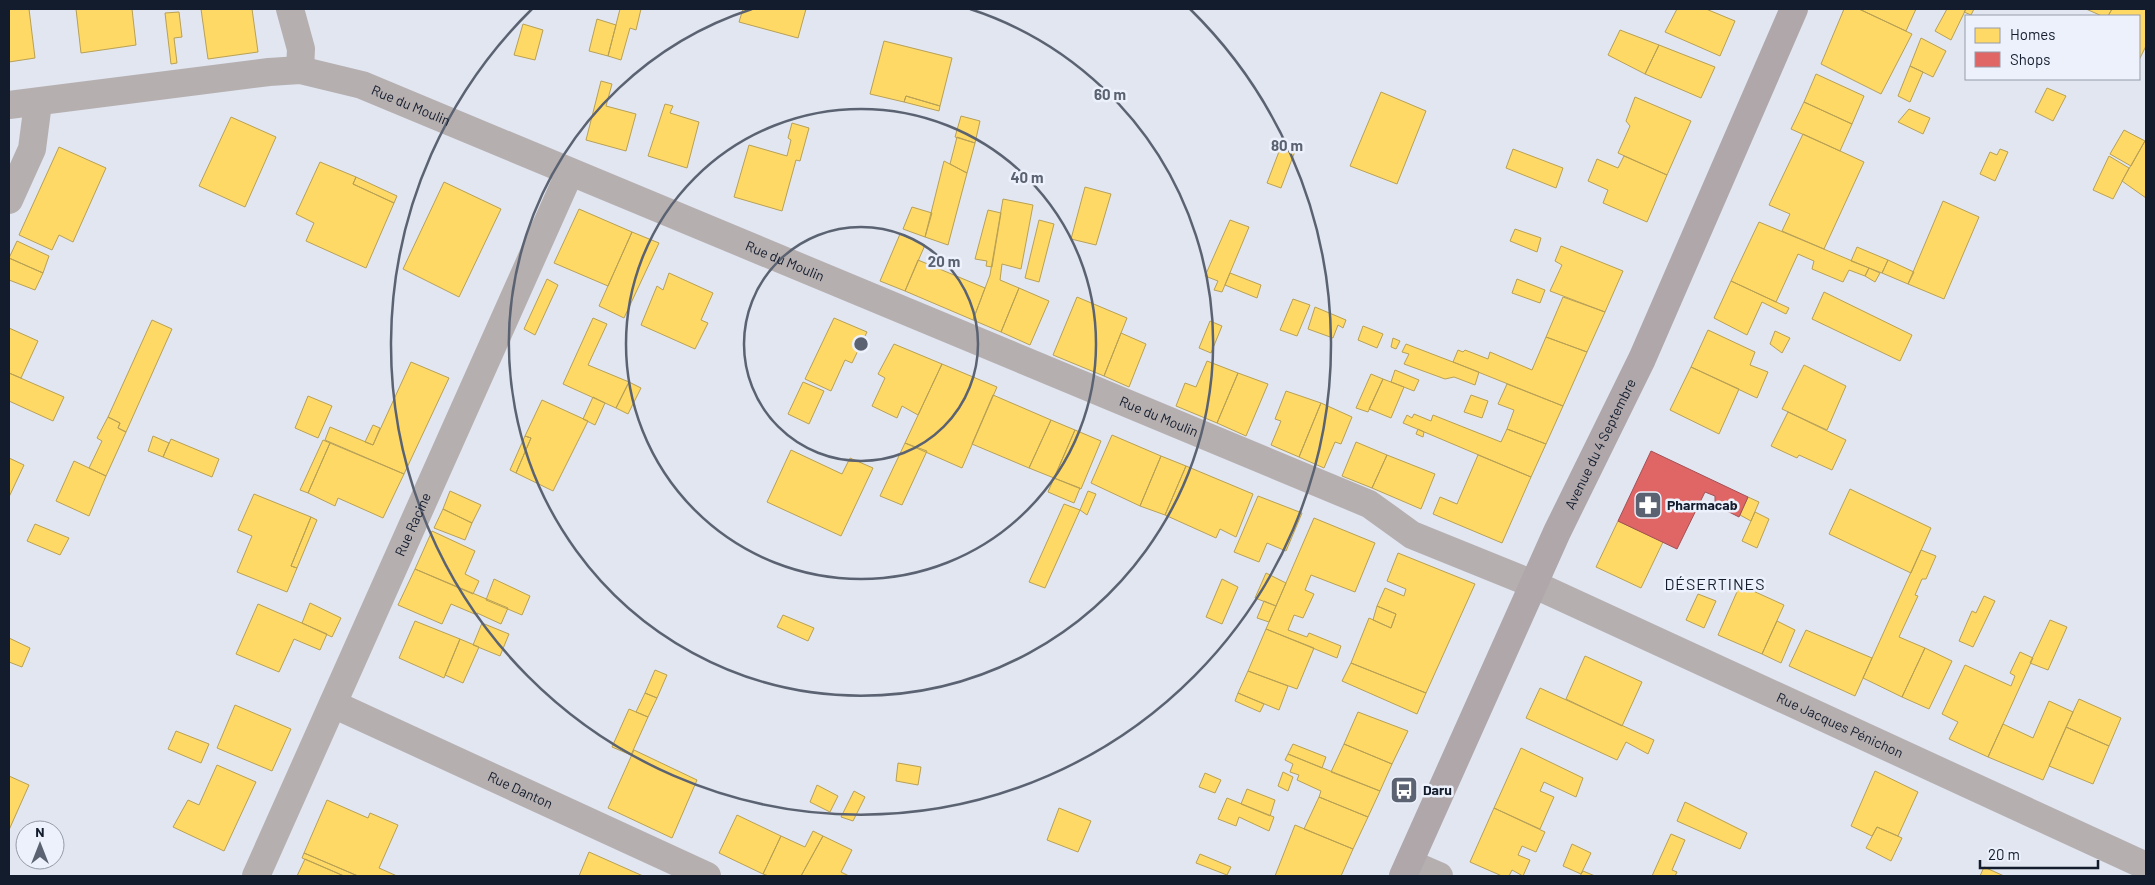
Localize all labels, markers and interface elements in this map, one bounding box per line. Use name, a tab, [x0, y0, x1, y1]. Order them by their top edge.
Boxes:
legend	[1965, 15, 2140, 80]
text: Homes	[2010, 25, 2055, 43]
text: Shops	[2010, 50, 2050, 68]
street label: Rue du Moulin	[369, 81, 453, 129]
text: 60 m	[1094, 85, 1126, 103]
text: 80 m	[1271, 136, 1303, 154]
text: 40 m	[1010, 168, 1044, 186]
street label: Rue du Moulin	[743, 237, 827, 284]
text: 20 m	[928, 252, 960, 270]
centre of rings	[852, 335, 870, 353]
street label: Avenue du 4 Septembre	[1561, 376, 1639, 512]
street label: Rue du Moulin	[1117, 392, 1201, 440]
street label: Rue Racine	[391, 490, 434, 559]
pharmacy icon: Pharmacab	[1633, 490, 1663, 520]
place label: Pharmacab	[1667, 496, 1738, 513]
district label: DÉSERTINES	[1664, 574, 1766, 593]
street label: Rue Jacques Pénichon	[1774, 688, 1906, 761]
street label: Rue Danton	[485, 767, 556, 812]
bus stop icon: Daru	[1389, 775, 1419, 805]
place label: Daru	[1423, 781, 1452, 798]
north arrow	[15, 820, 65, 870]
text: N	[35, 823, 45, 840]
scale bar	[1980, 838, 2098, 870]
text: 20 m	[1988, 845, 2020, 863]

